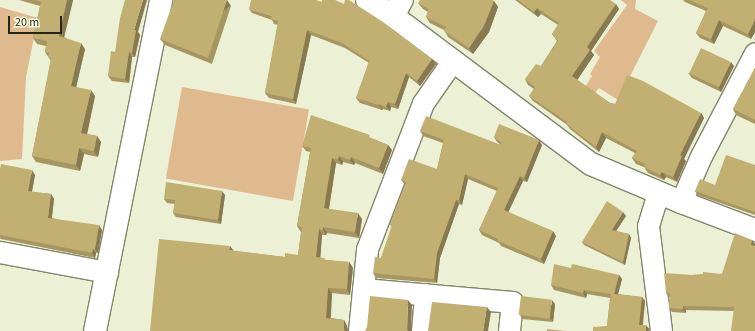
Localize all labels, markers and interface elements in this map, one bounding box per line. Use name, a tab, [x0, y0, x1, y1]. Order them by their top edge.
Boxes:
scale bar	[10, 8, 64, 34]
text: 20 m	[15, 14, 39, 31]

